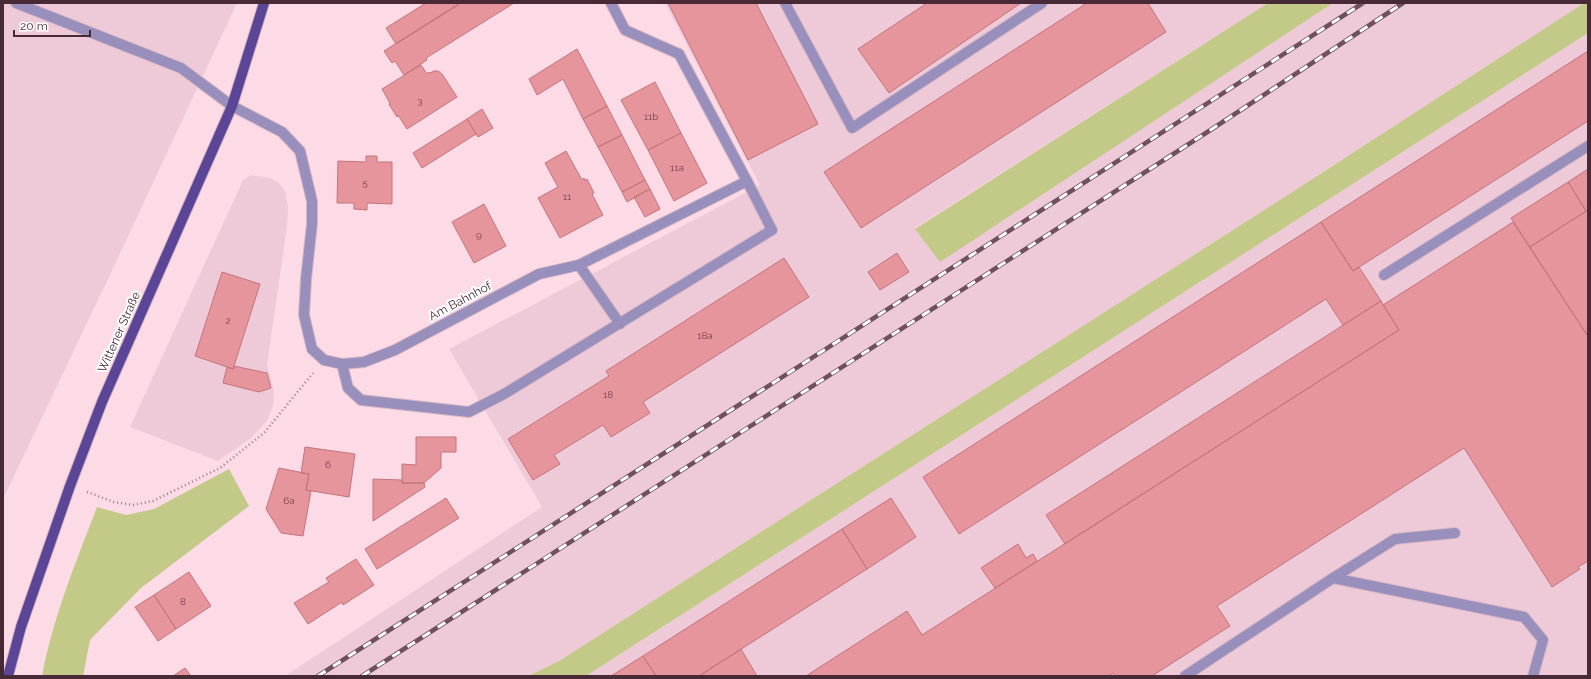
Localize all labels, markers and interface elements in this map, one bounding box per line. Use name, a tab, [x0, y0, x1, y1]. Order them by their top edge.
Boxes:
scale bar	[14, 12, 90, 38]
text: 20 m	[20, 19, 48, 33]
house number: 3	[417, 95, 423, 106]
house number: 11b	[644, 111, 658, 122]
house number: 11a	[670, 162, 684, 173]
house number: 5	[362, 177, 368, 188]
house number: 11	[563, 191, 572, 202]
house number: 9	[476, 229, 482, 240]
street label: Am Bahnhof	[426, 278, 495, 323]
street label: Wittener Straße	[95, 290, 143, 374]
house number: 2	[225, 315, 231, 326]
house number: 18a	[697, 330, 713, 341]
house number: 18	[603, 389, 613, 400]
house number: 6	[325, 459, 331, 470]
house number: 6a	[283, 495, 295, 506]
house number: 8	[180, 596, 186, 607]

